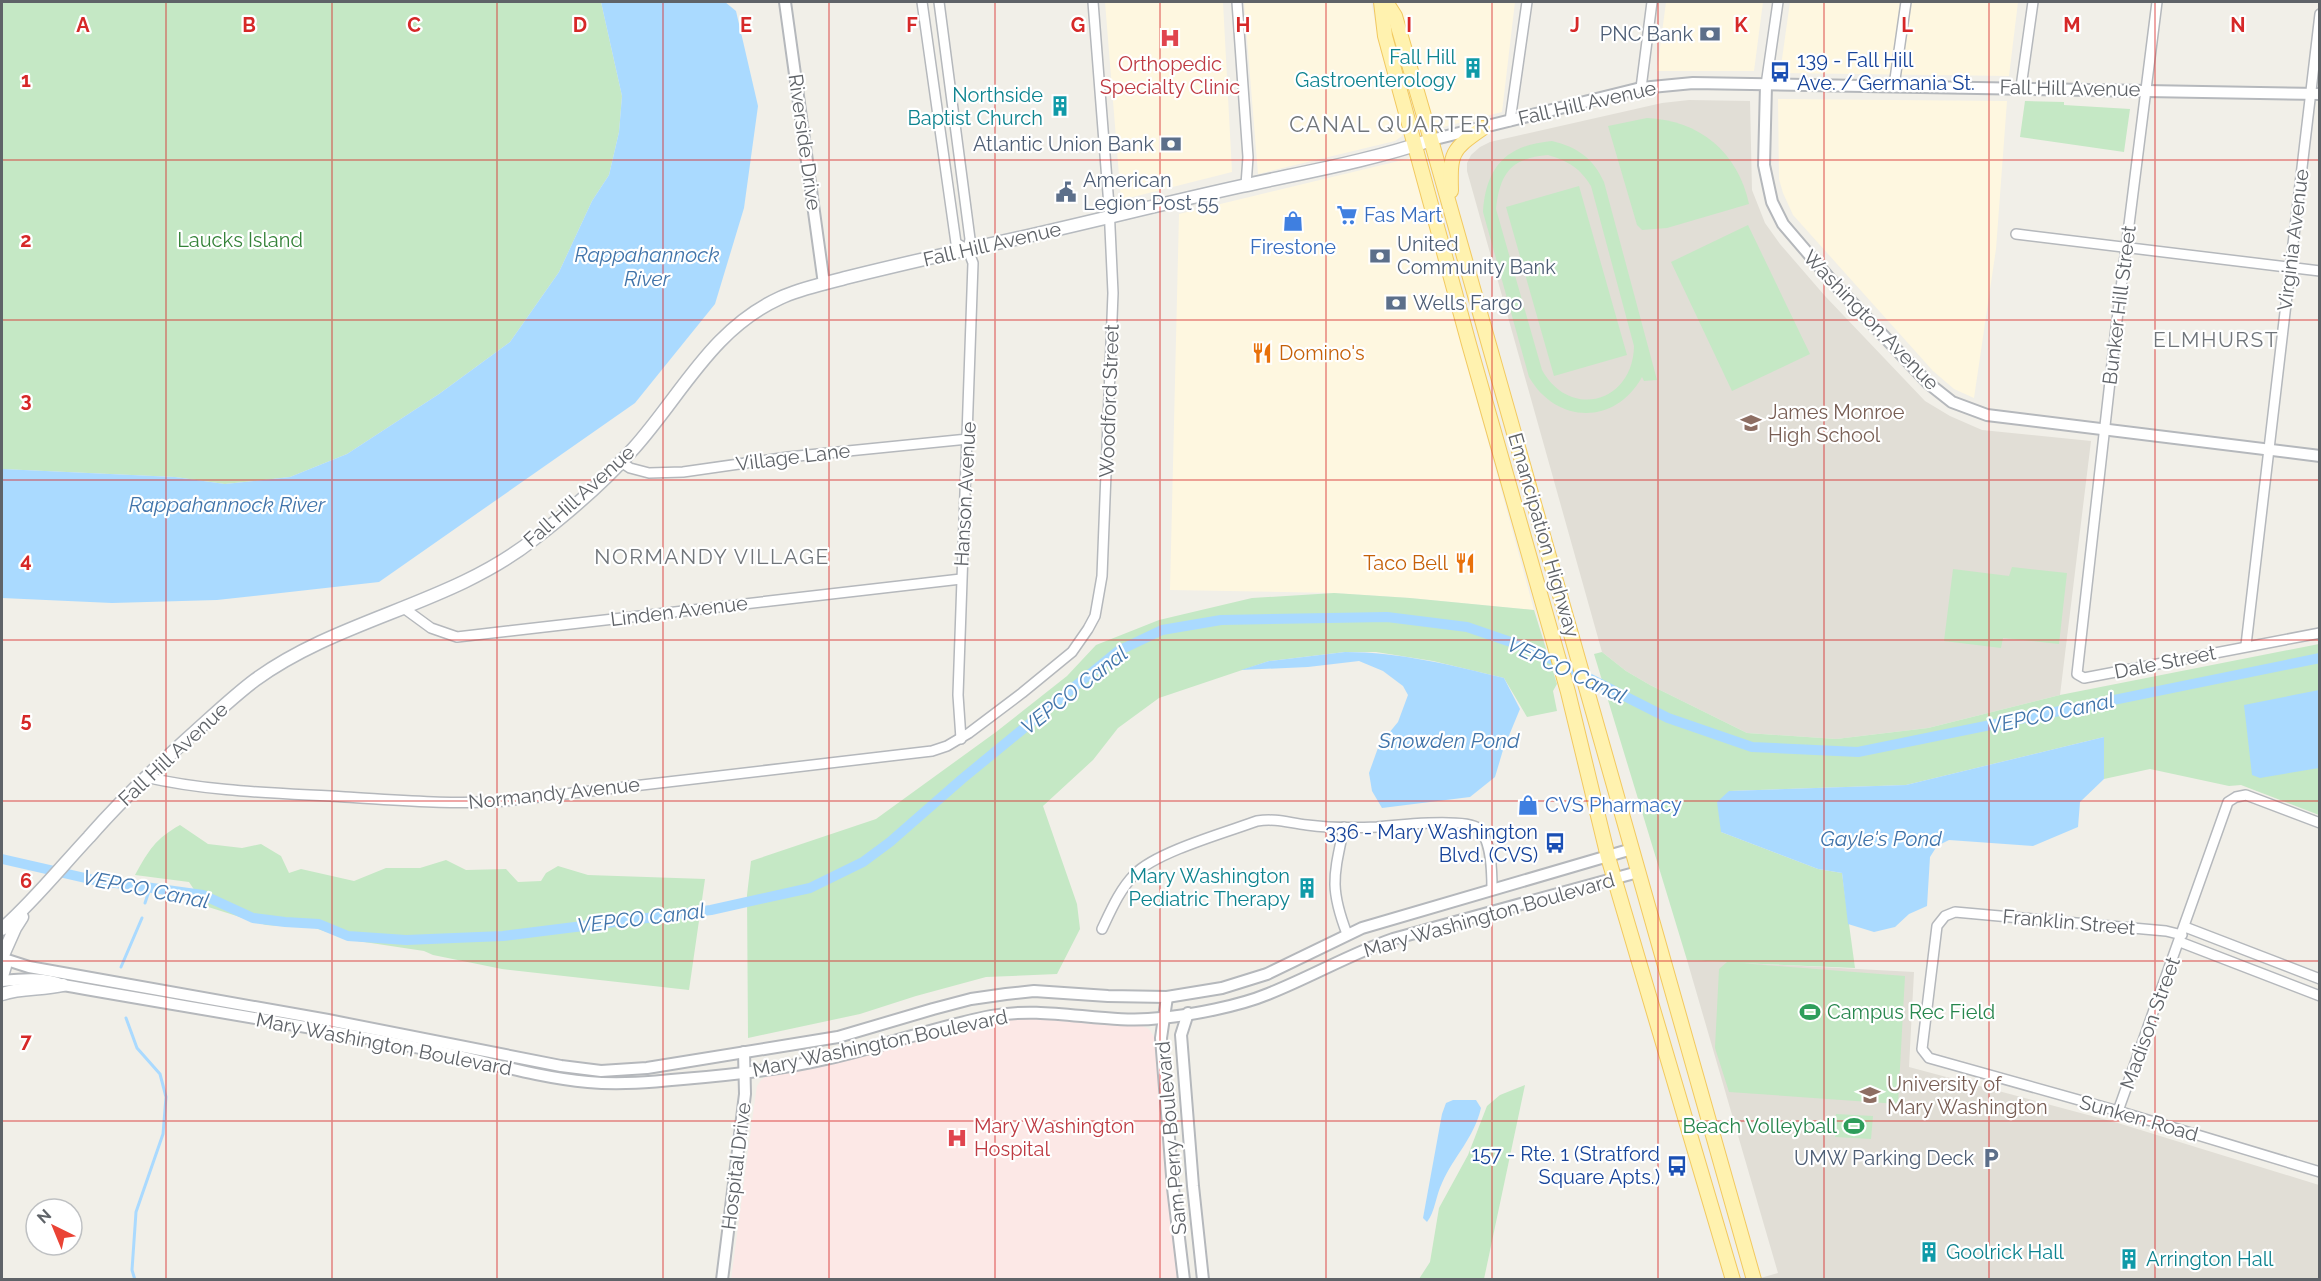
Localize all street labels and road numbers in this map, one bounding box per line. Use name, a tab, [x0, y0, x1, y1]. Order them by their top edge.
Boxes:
street label: Riverside Drive	[784, 72, 826, 212]
street label: Fall Hill Avenue	[1516, 75, 1659, 131]
street label: Fall Hill Avenue	[1999, 75, 2141, 101]
street label: Virginia Avenue	[2272, 167, 2314, 312]
street label: Fall Hill Avenue	[921, 216, 1064, 272]
street label: Bunker Hill Street	[2097, 224, 2141, 386]
street label: Washington Avenue	[1798, 245, 1944, 395]
street label: Woodford Street	[1094, 323, 1124, 478]
street label: Hanson Avenue	[949, 421, 981, 567]
street label: Emancipation Highway	[1503, 430, 1585, 640]
street label: Village Lane	[735, 438, 852, 476]
street label: Fall Hill Avenue	[519, 440, 640, 552]
street label: Linden Avenue	[609, 591, 749, 631]
street label: Dale Street	[2112, 640, 2218, 684]
street label: Fall Hill Avenue	[113, 697, 233, 811]
street label: Normandy Avenue	[467, 772, 641, 814]
street label: Mary Washington Boulevard	[1361, 868, 1617, 962]
street label: Franklin Street	[2002, 904, 2137, 940]
street label: Madison Street	[2115, 953, 2185, 1092]
street label: Mary Washington Boulevard	[750, 1004, 1010, 1082]
street label: Mary Washington Boulevard	[254, 1007, 514, 1081]
street label: Sam Perry Boulevard	[1151, 1040, 1191, 1236]
street label: Sunken Road	[2077, 1090, 2201, 1146]
street label: Hospital Drive	[716, 1101, 756, 1231]

